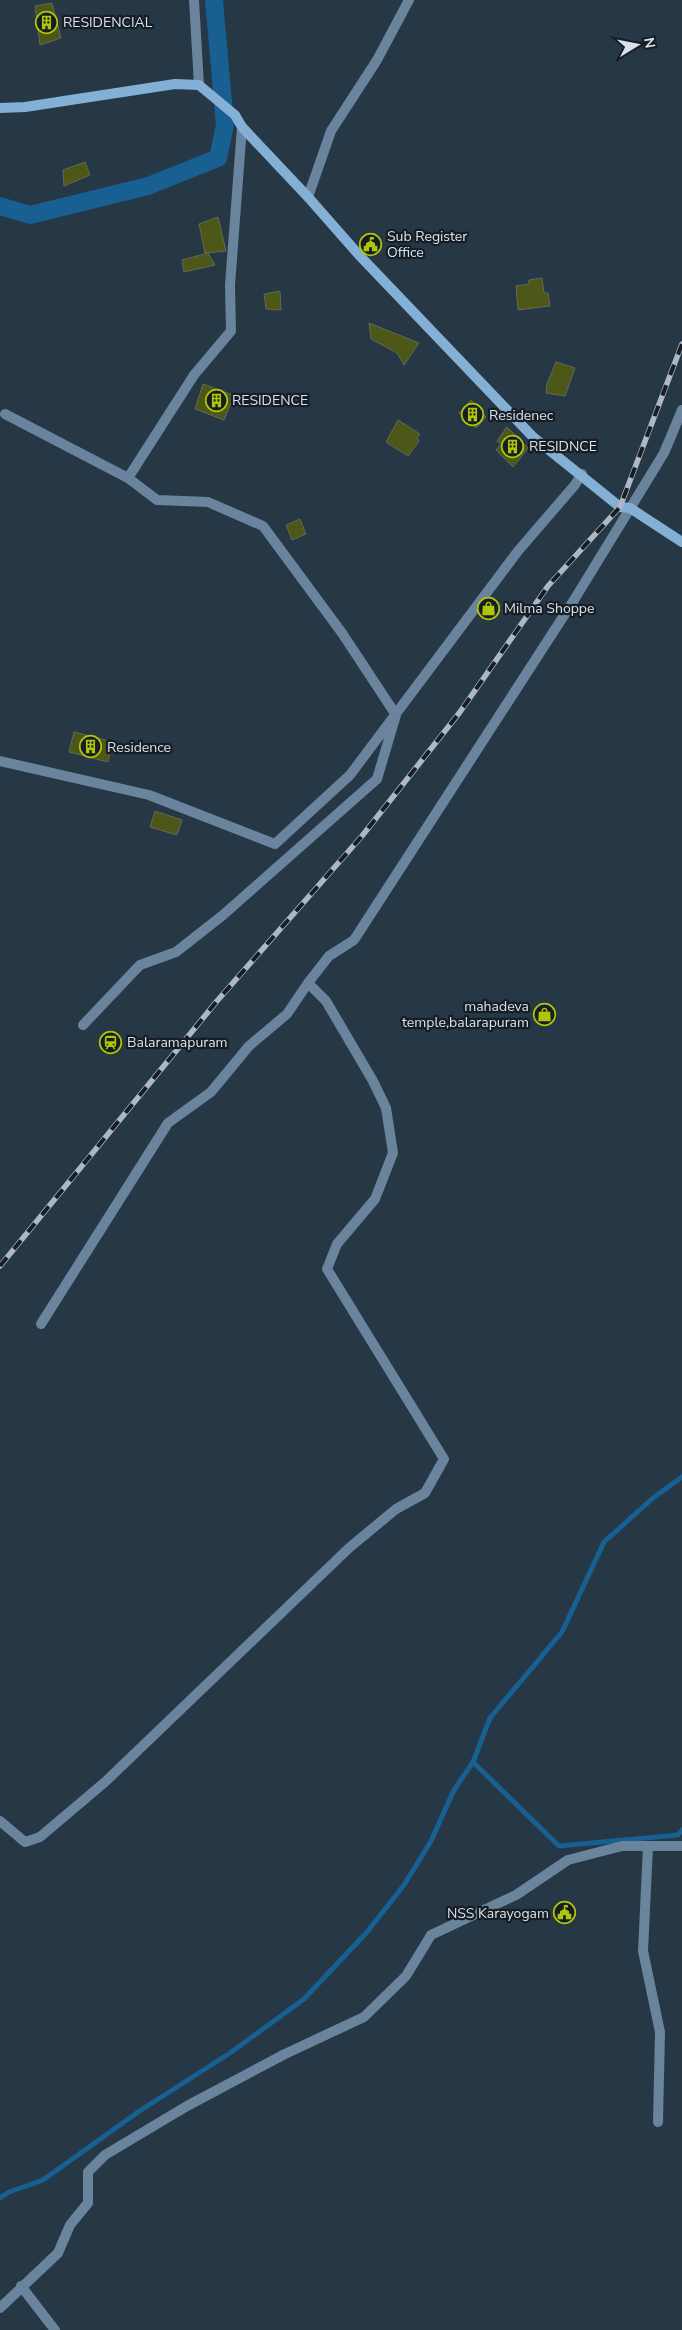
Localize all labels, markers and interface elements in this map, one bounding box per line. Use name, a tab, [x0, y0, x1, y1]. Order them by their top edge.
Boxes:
building icon: RESIDENCIAL	[35, 10, 59, 34]
place label: RESIDENCIAL	[63, 13, 153, 32]
north arrow	[612, 20, 662, 70]
text: N	[639, 36, 660, 50]
place label: Sub Register Office	[387, 227, 467, 262]
public building icon: Sub Register Office	[359, 232, 383, 256]
building icon: RESIDENCE	[204, 388, 228, 412]
place label: RESIDENCE	[232, 391, 308, 410]
building icon: Residenec	[461, 403, 485, 427]
place label: Residenec	[489, 406, 554, 425]
building icon: RESIDNCE	[501, 434, 525, 458]
place label: RESIDNCE	[529, 437, 597, 456]
shop icon: Milma Shoppe	[476, 596, 500, 620]
place label: Milma Shoppe	[504, 599, 594, 618]
building icon: Residence	[79, 735, 103, 759]
place label: Residence	[107, 738, 171, 757]
place label: mahadeva temple,balarapuram	[402, 997, 529, 1032]
shop icon: mahadeva temple,balarapuram	[533, 1002, 557, 1026]
station icon: Balaramapuram	[99, 1030, 123, 1054]
place label: Balaramapuram	[127, 1033, 228, 1052]
public building icon: NSS Karayogam	[553, 1901, 577, 1925]
place label: NSS Karayogam	[447, 1904, 549, 1923]

